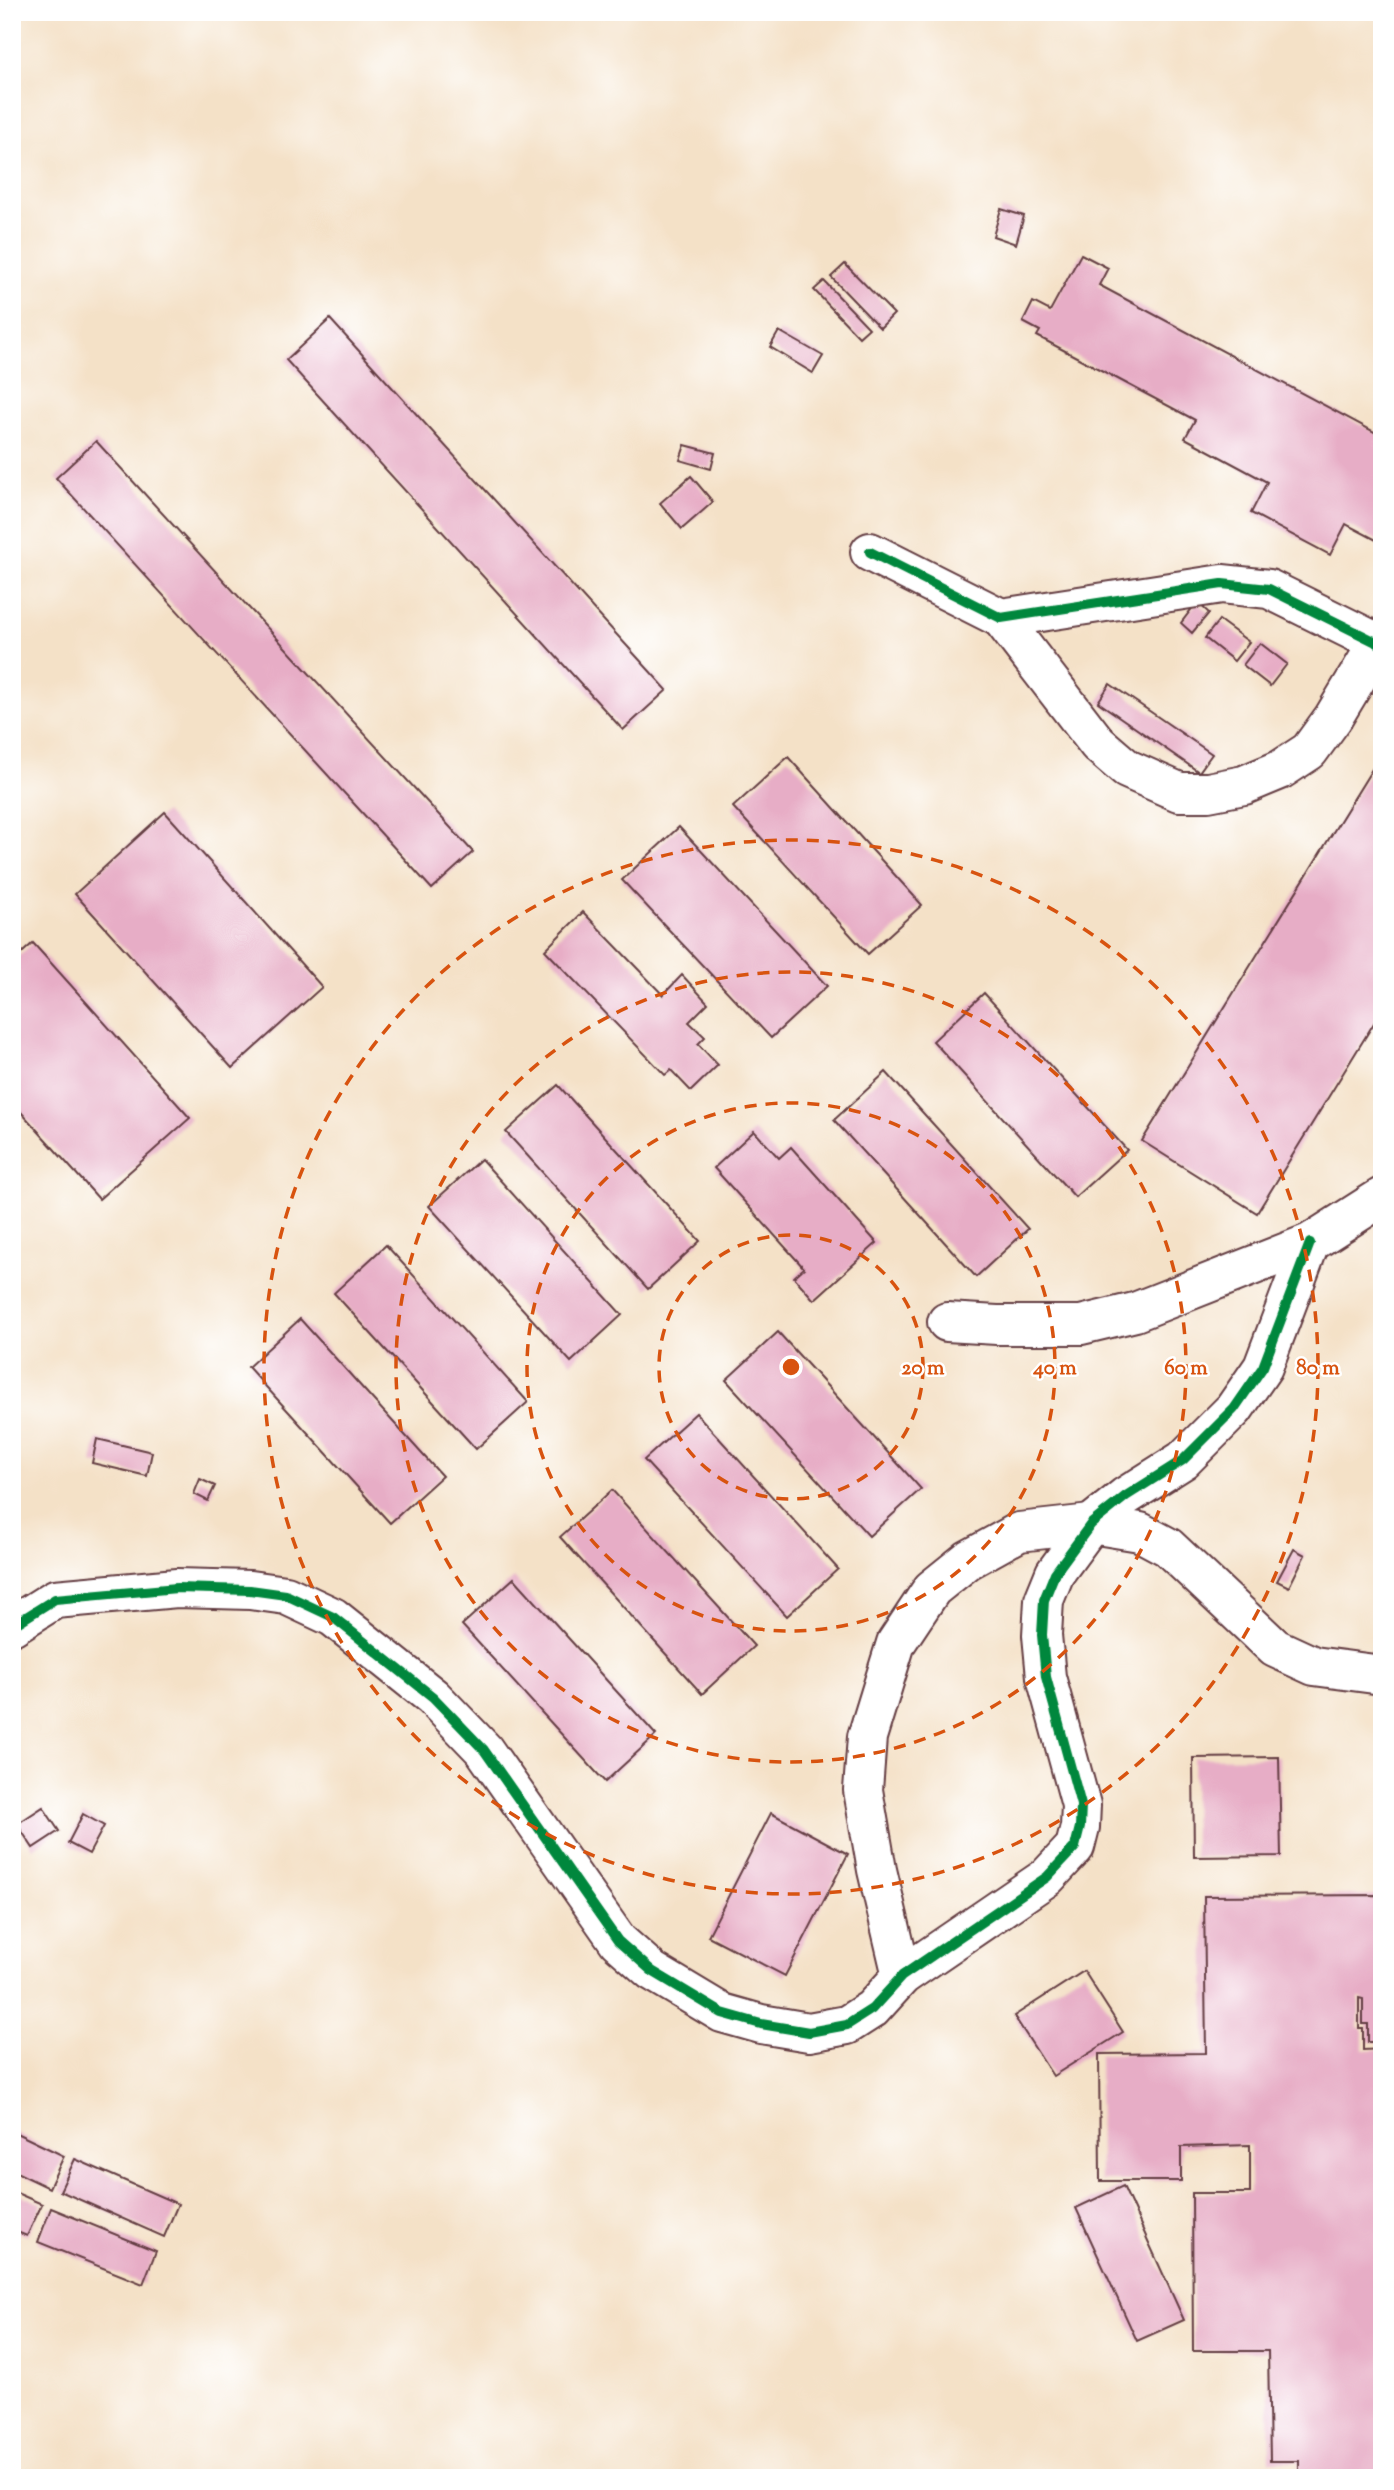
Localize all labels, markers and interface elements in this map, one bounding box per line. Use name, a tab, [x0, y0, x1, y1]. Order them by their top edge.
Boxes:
text: 20 m	[902, 1354, 945, 1384]
text: 40 m	[1032, 1354, 1077, 1384]
text: 60 m	[1164, 1354, 1208, 1384]
text: 80 m	[1296, 1354, 1340, 1384]
centre of rings	[779, 1355, 803, 1379]

